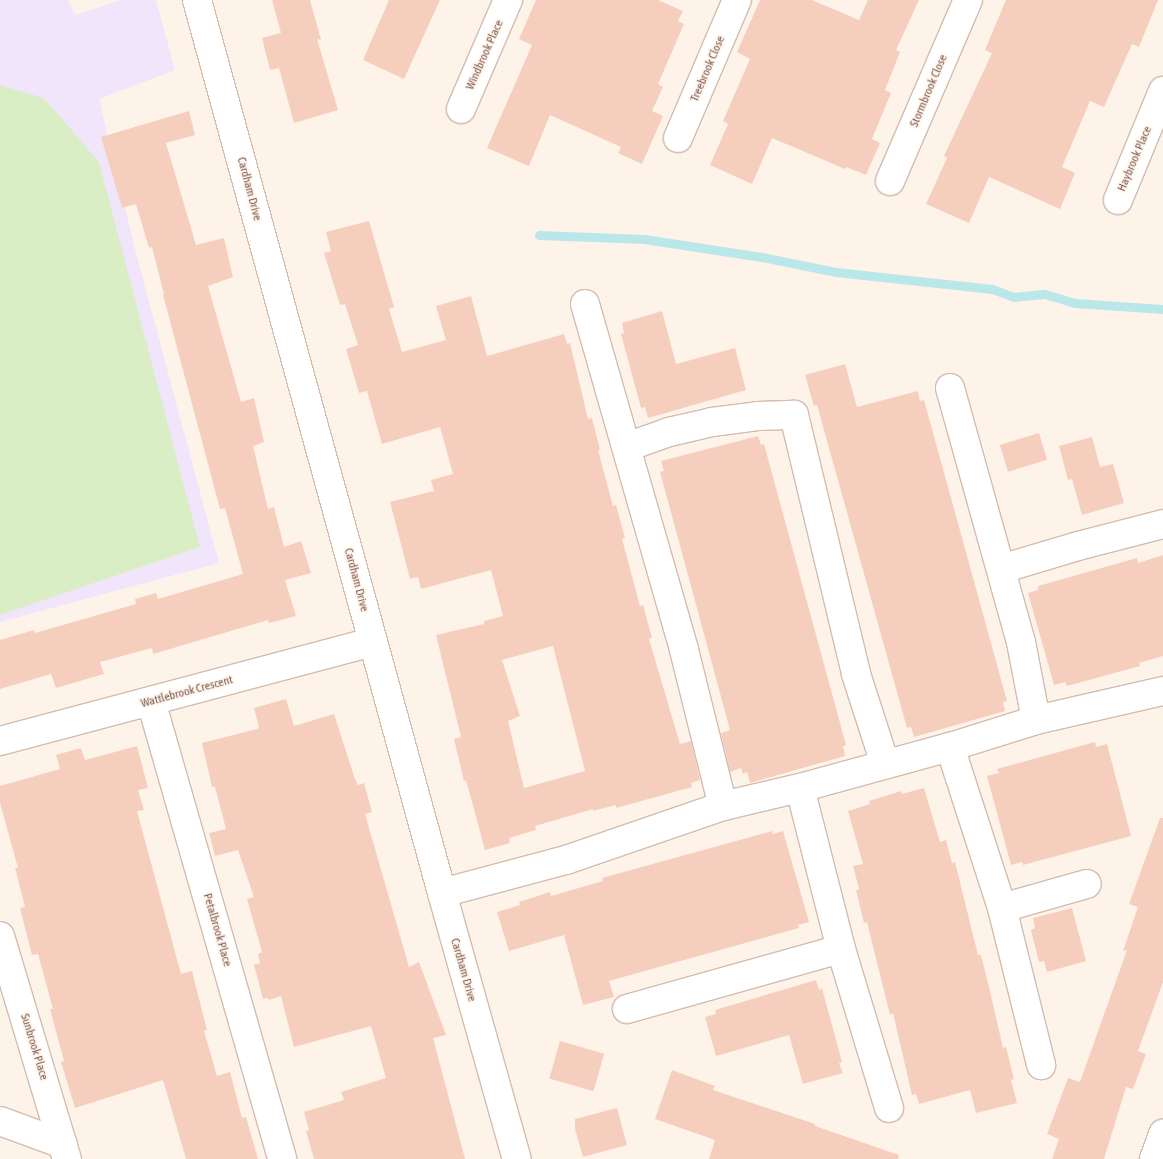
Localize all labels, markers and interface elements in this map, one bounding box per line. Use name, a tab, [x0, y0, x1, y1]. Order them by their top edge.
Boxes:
street label: Windbrook Place	[463, 18, 507, 92]
street label: Treebrook Close	[688, 34, 728, 104]
street label: Stormbrook Close	[907, 53, 951, 129]
street label: Haybrook Place	[1115, 124, 1155, 194]
street label: Cardham Drive	[234, 156, 264, 222]
street label: Cardham Drive	[341, 547, 371, 613]
street label: Wattlebrook Crescent	[139, 673, 235, 711]
street label: Petalbrook Place	[200, 892, 234, 968]
street label: Cardham Drive	[447, 937, 479, 1003]
street label: Sunbrook Place	[17, 1012, 51, 1082]

